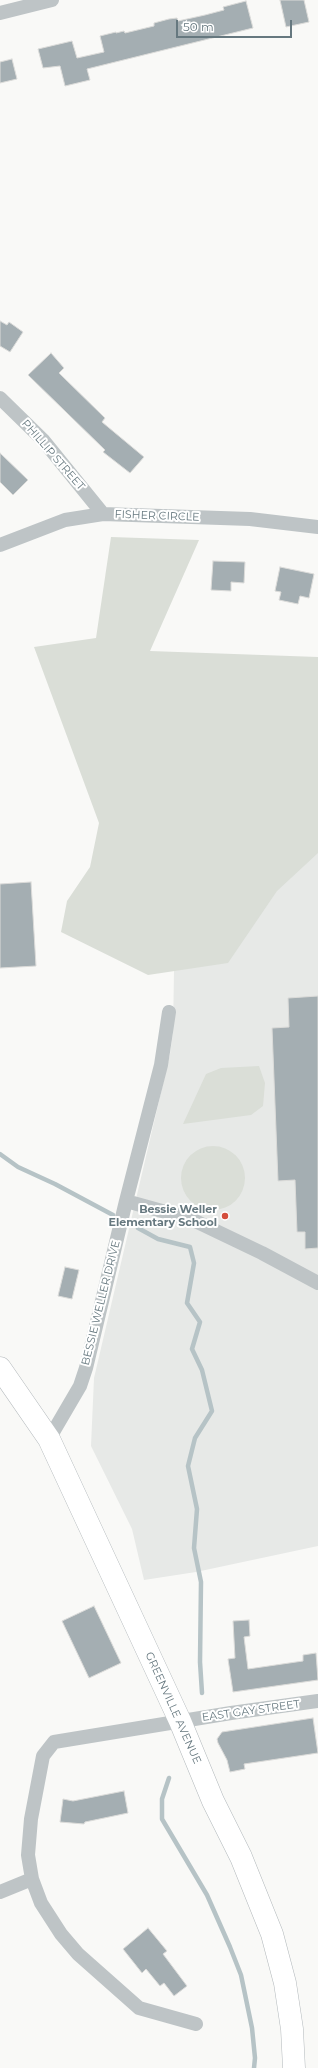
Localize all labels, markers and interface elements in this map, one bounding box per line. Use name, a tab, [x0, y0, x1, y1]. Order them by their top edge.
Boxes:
scale bar	[178, 12, 294, 38]
text: 50 m	[183, 19, 214, 34]
street label: PHILLIP STREET	[19, 417, 87, 493]
street label: FISHER CIRCLE	[114, 508, 200, 524]
place label: Bessie Weller Elementary School	[109, 1203, 217, 1229]
marker: Bessie Weller Elementary School	[220, 1211, 230, 1221]
street label: BESSIE WELLER DRIVE	[79, 1239, 123, 1367]
street label: GREENVILLE AVENUE	[142, 1650, 204, 1766]
street label: EAST GAY STREET	[201, 1698, 301, 1724]

